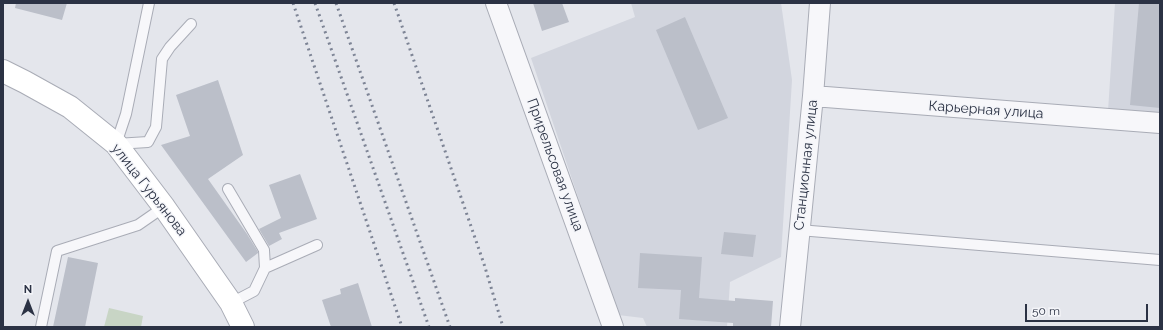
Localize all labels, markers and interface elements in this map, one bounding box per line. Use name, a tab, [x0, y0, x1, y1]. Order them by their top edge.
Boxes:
street label: Прирельсовая улица	[523, 96, 587, 234]
street label: Карьерная улица	[928, 98, 1044, 122]
street label: Станционная улица	[791, 99, 821, 231]
street label: улица Гурьянова	[108, 141, 190, 239]
north arrow	[8, 282, 48, 322]
text: N	[24, 283, 32, 296]
scale bar	[1027, 296, 1150, 322]
text: 50 m	[1032, 304, 1060, 318]

